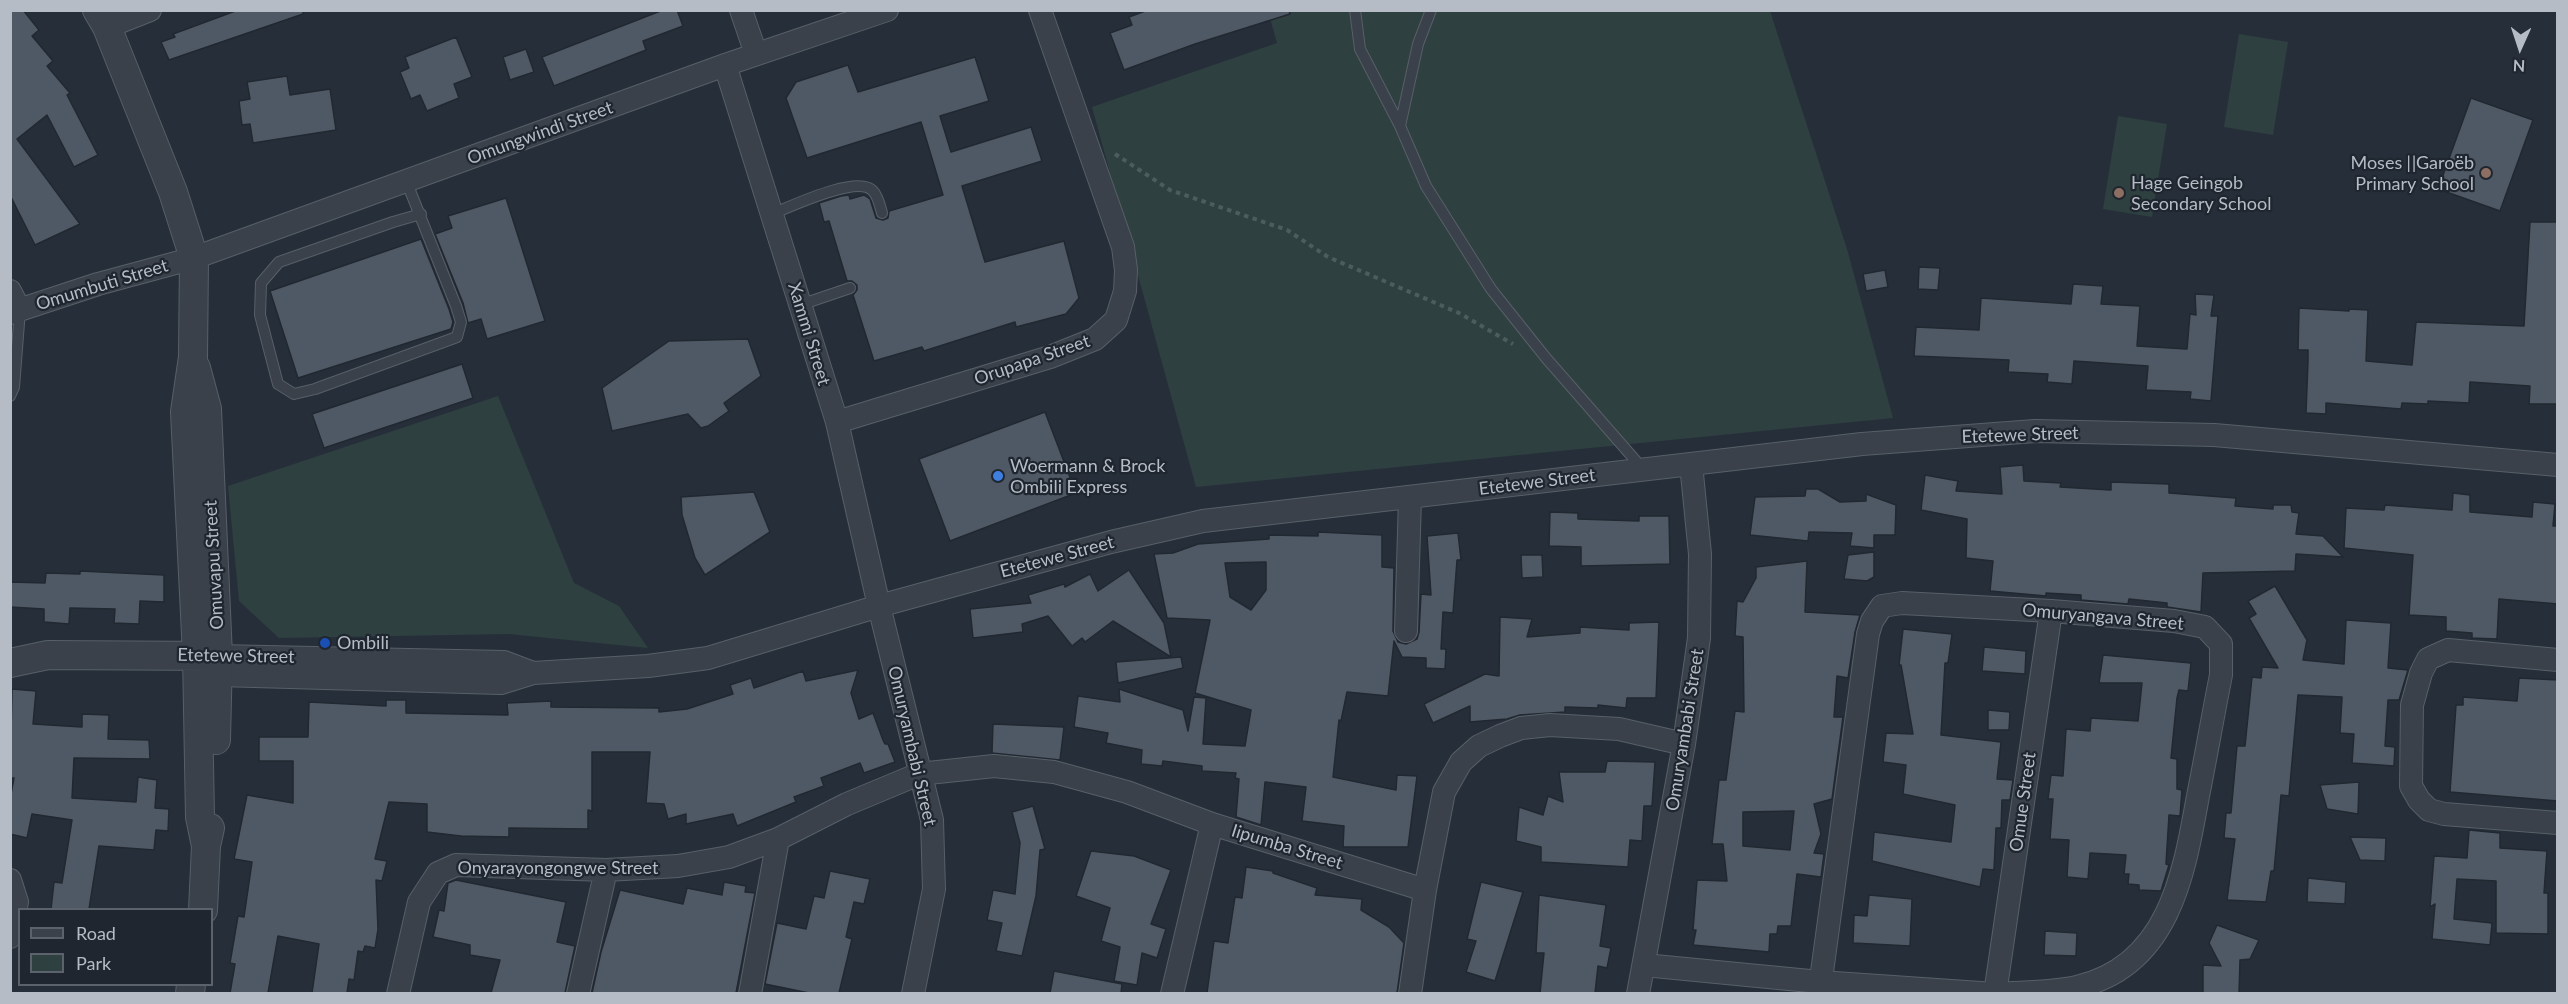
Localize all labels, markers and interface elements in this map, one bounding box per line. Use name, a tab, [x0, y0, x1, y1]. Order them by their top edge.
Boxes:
north arrow	[2490, 18, 2550, 78]
text: N	[2512, 57, 2526, 76]
street label: Omungwindi Street	[464, 97, 616, 169]
place label: Moses ǁGaroëb Primary School	[2350, 152, 2474, 195]
marker: Moses ǁGaroëb Primary School	[2479, 166, 2493, 180]
place label: Hage Geingob Secondary School	[2131, 172, 2271, 214]
marker: Hage Geingob Secondary School	[2112, 186, 2126, 200]
street label: Omumbuti Street	[33, 255, 171, 315]
street label: Xammi Street	[783, 280, 835, 388]
street label: Orupapa Street	[971, 330, 1093, 390]
street label: Etetewe Street	[1961, 422, 2079, 448]
place label: Woermann & Brock Ombili Express	[1010, 455, 1165, 498]
street label: Etetewe Street	[1478, 464, 1596, 500]
marker: Woermann & Brock Ombili Express	[991, 469, 1005, 483]
street label: Omuvapu Street	[200, 500, 228, 630]
street label: Etetewe Street	[998, 531, 1116, 583]
street label: Omuryangava Street	[2021, 599, 2185, 635]
place label: Ombili	[337, 632, 389, 654]
marker: Ombili	[318, 636, 332, 650]
street label: Etetewe Street	[177, 644, 295, 668]
street label: Omuryambabi Street	[1662, 647, 1708, 813]
street label: Omuryambabi Street	[883, 664, 941, 828]
street label: Omue Street	[2005, 751, 2041, 853]
street label: Iipumba Street	[1229, 820, 1345, 874]
street label: Onyarayongongwe Street	[458, 857, 658, 879]
legend	[18, 908, 213, 986]
text: Road	[76, 922, 116, 944]
text: Park	[76, 952, 111, 974]

